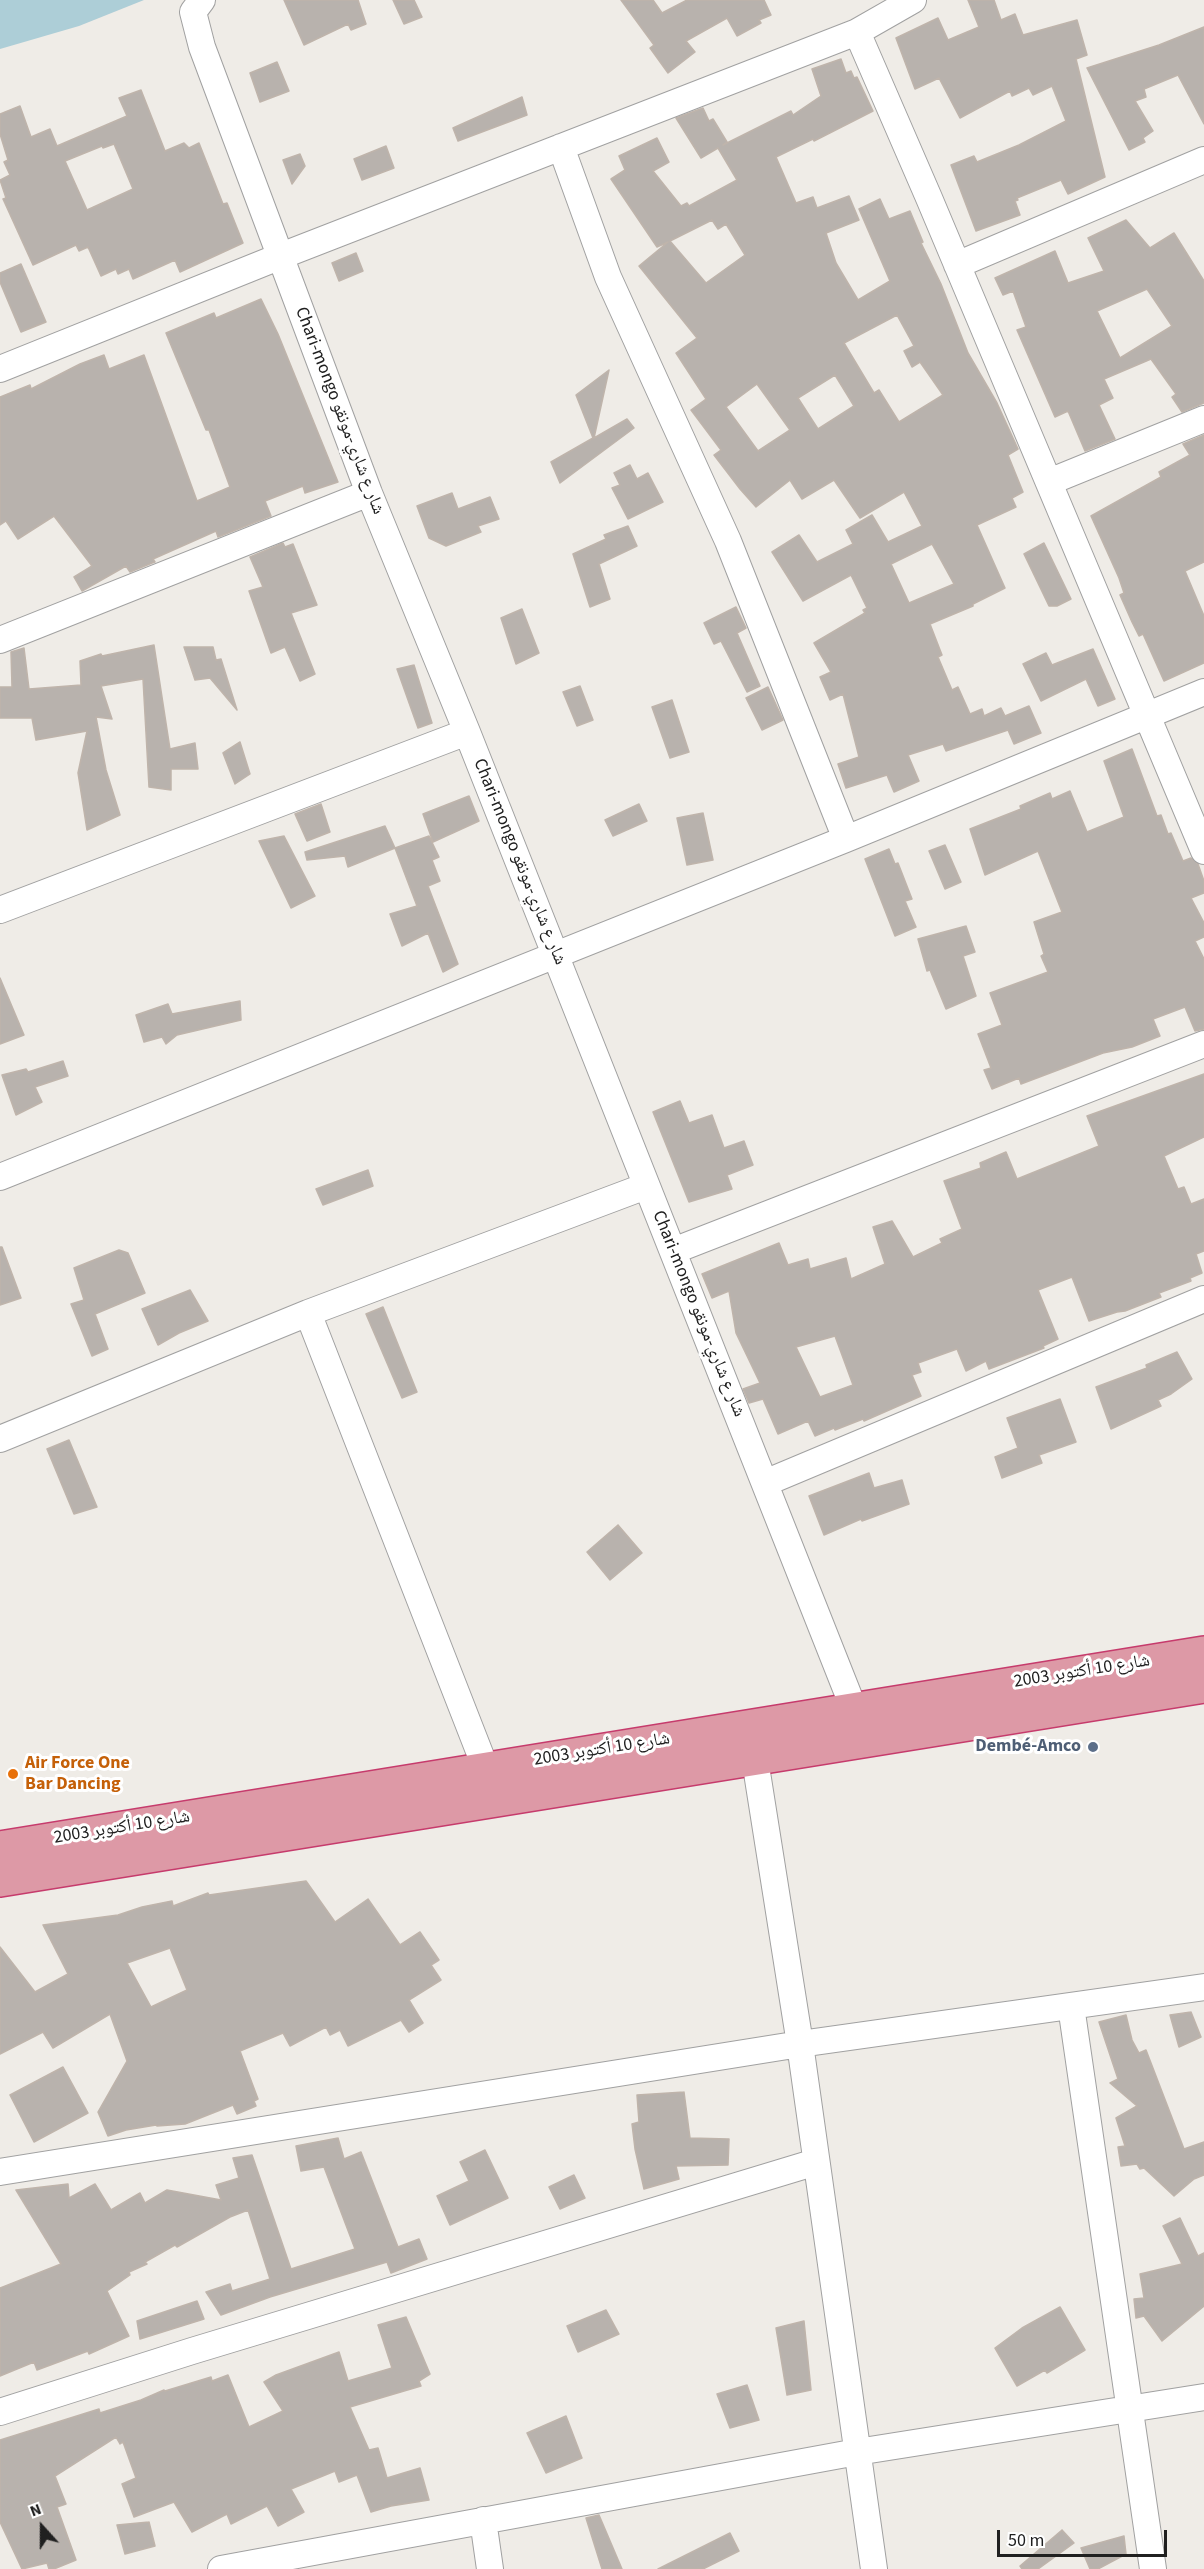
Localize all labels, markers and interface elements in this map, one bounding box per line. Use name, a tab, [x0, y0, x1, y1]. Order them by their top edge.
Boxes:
street label: Chari-mongo شار ع شاري-مونقو	[289, 304, 389, 518]
street label: Chari-mongo شار ع شاري-مونقو	[468, 756, 570, 968]
street label: Chari-mongo شار ع شاري-مونقو	[647, 1208, 749, 1420]
street label: شارع 10 أكتوبر 2003	[1012, 1651, 1152, 1693]
street label: شارع 10 أكتوبر 2003	[532, 1729, 672, 1771]
place label: Dembé-Amco	[975, 1736, 1081, 1758]
marker: Dembé-Amco	[1086, 1740, 1100, 1754]
place label: Air Force One Bar Dancing	[25, 1753, 130, 1796]
marker: Air Force One Bar Dancing	[6, 1767, 20, 1781]
street label: شارع 10 أكتوبر 2003	[52, 1807, 192, 1849]
north arrow	[12, 2497, 72, 2557]
text: N	[27, 2498, 44, 2522]
scale bar	[1000, 2518, 1170, 2556]
text: 50 m	[1008, 2528, 1044, 2553]

